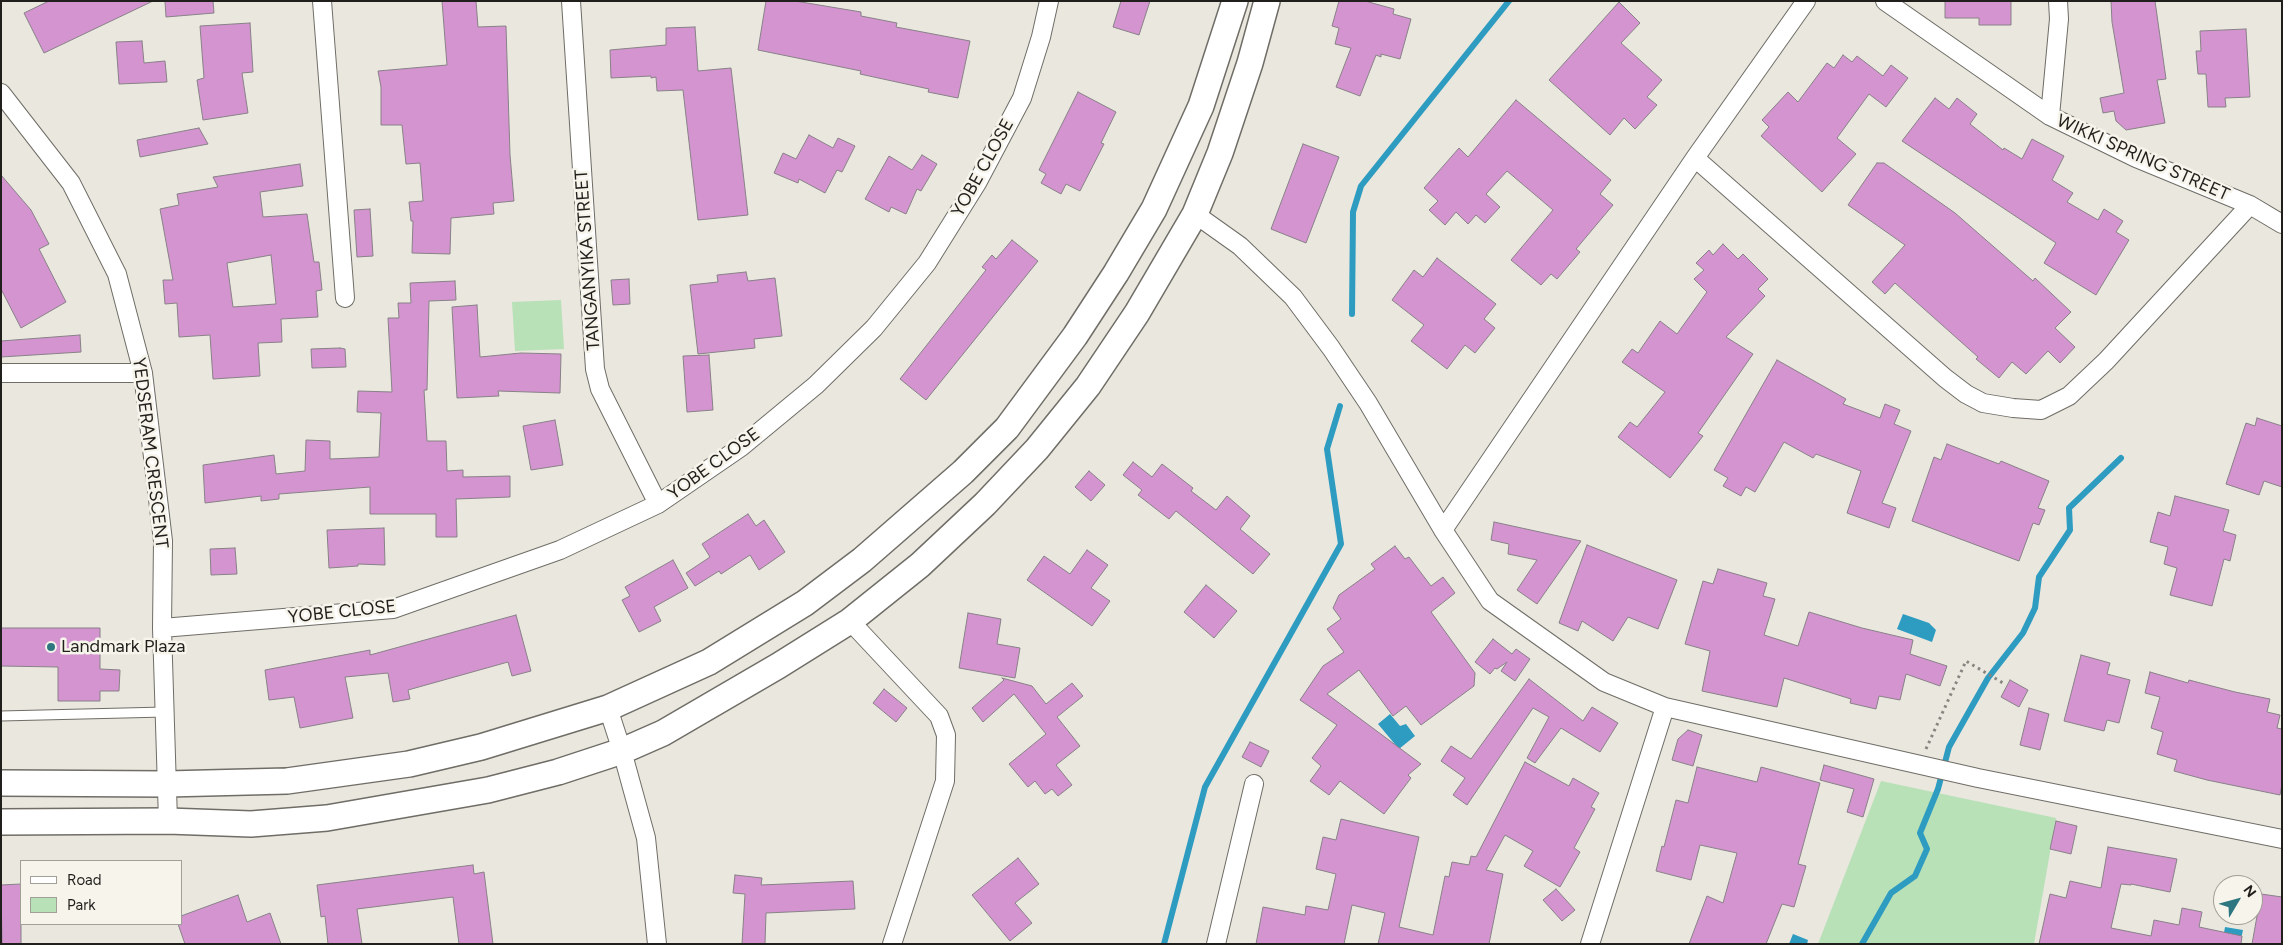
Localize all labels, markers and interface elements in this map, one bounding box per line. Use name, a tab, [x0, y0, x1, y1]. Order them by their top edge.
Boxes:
street label: WIKKI SPRING STREET	[2053, 110, 2233, 206]
street label: YOBE CLOSE	[947, 115, 1019, 221]
street label: TANGANYIKA STREET	[571, 169, 605, 351]
street label: YEDSERAM CRESCENT	[128, 356, 172, 550]
street label: YOBE CLOSE	[664, 423, 764, 505]
street label: YOBE CLOSE	[287, 596, 397, 628]
place label: Landmark Plaza	[61, 636, 185, 658]
marker: Landmark Plaza	[45, 641, 57, 653]
legend	[20, 860, 182, 925]
text: Road	[67, 871, 102, 889]
north arrow	[2213, 875, 2263, 925]
text: N	[2240, 882, 2260, 901]
text: Park	[67, 896, 96, 914]

